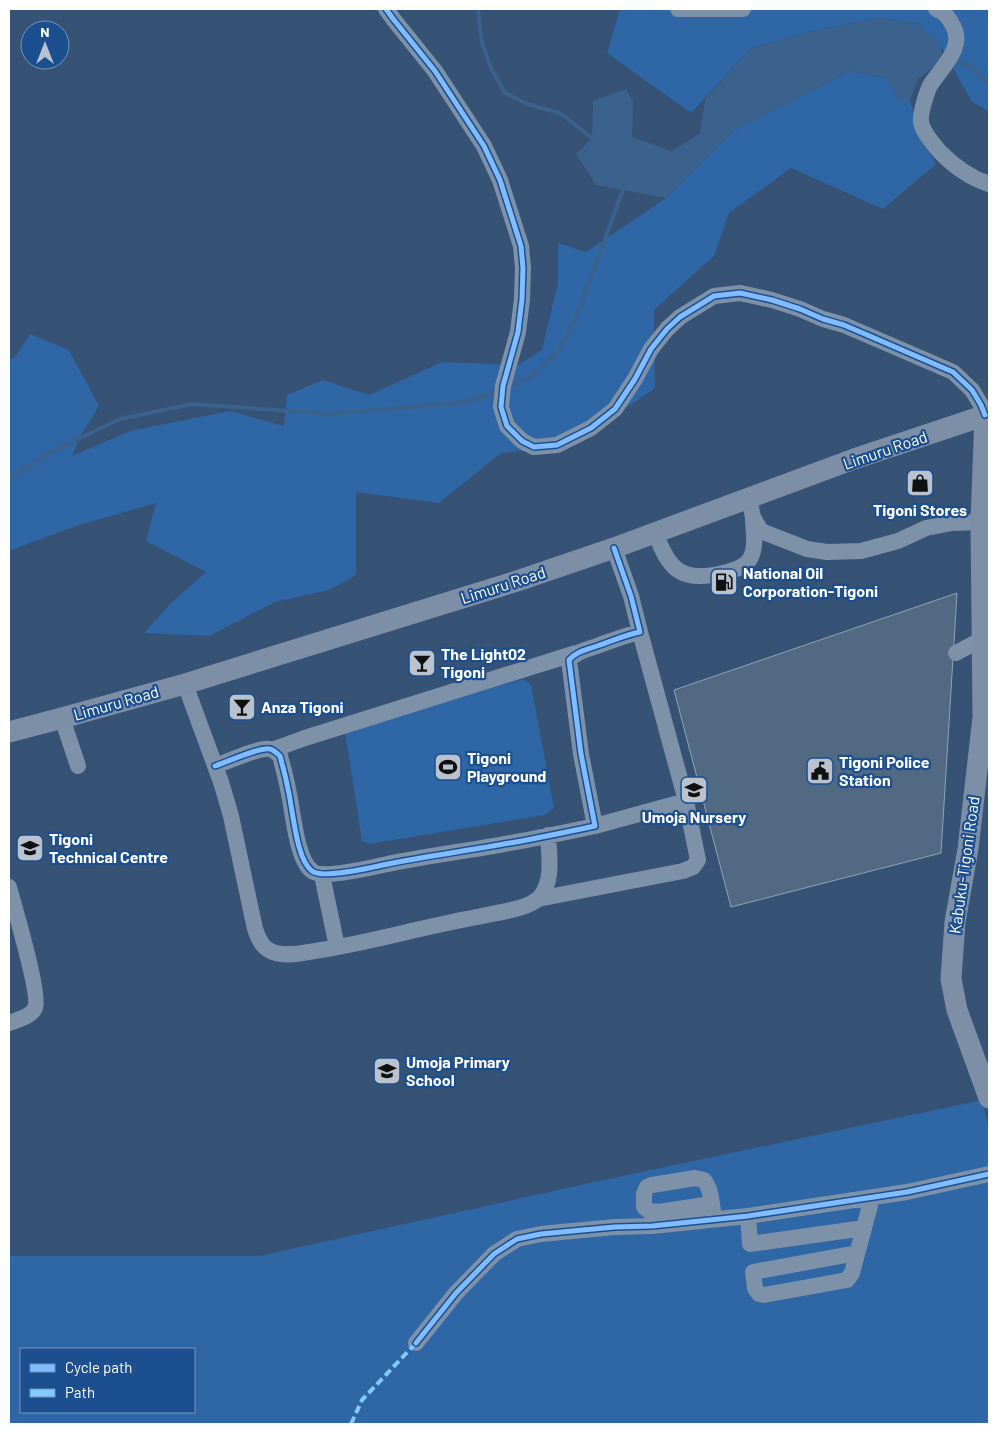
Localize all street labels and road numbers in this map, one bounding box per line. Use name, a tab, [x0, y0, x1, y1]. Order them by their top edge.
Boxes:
street label: Limuru Road	[840, 426, 930, 473]
street label: Limuru Road	[458, 562, 548, 607]
street label: Limuru Road	[71, 681, 161, 724]
street label: Kabuku-Tigoni Road	[944, 795, 983, 935]

